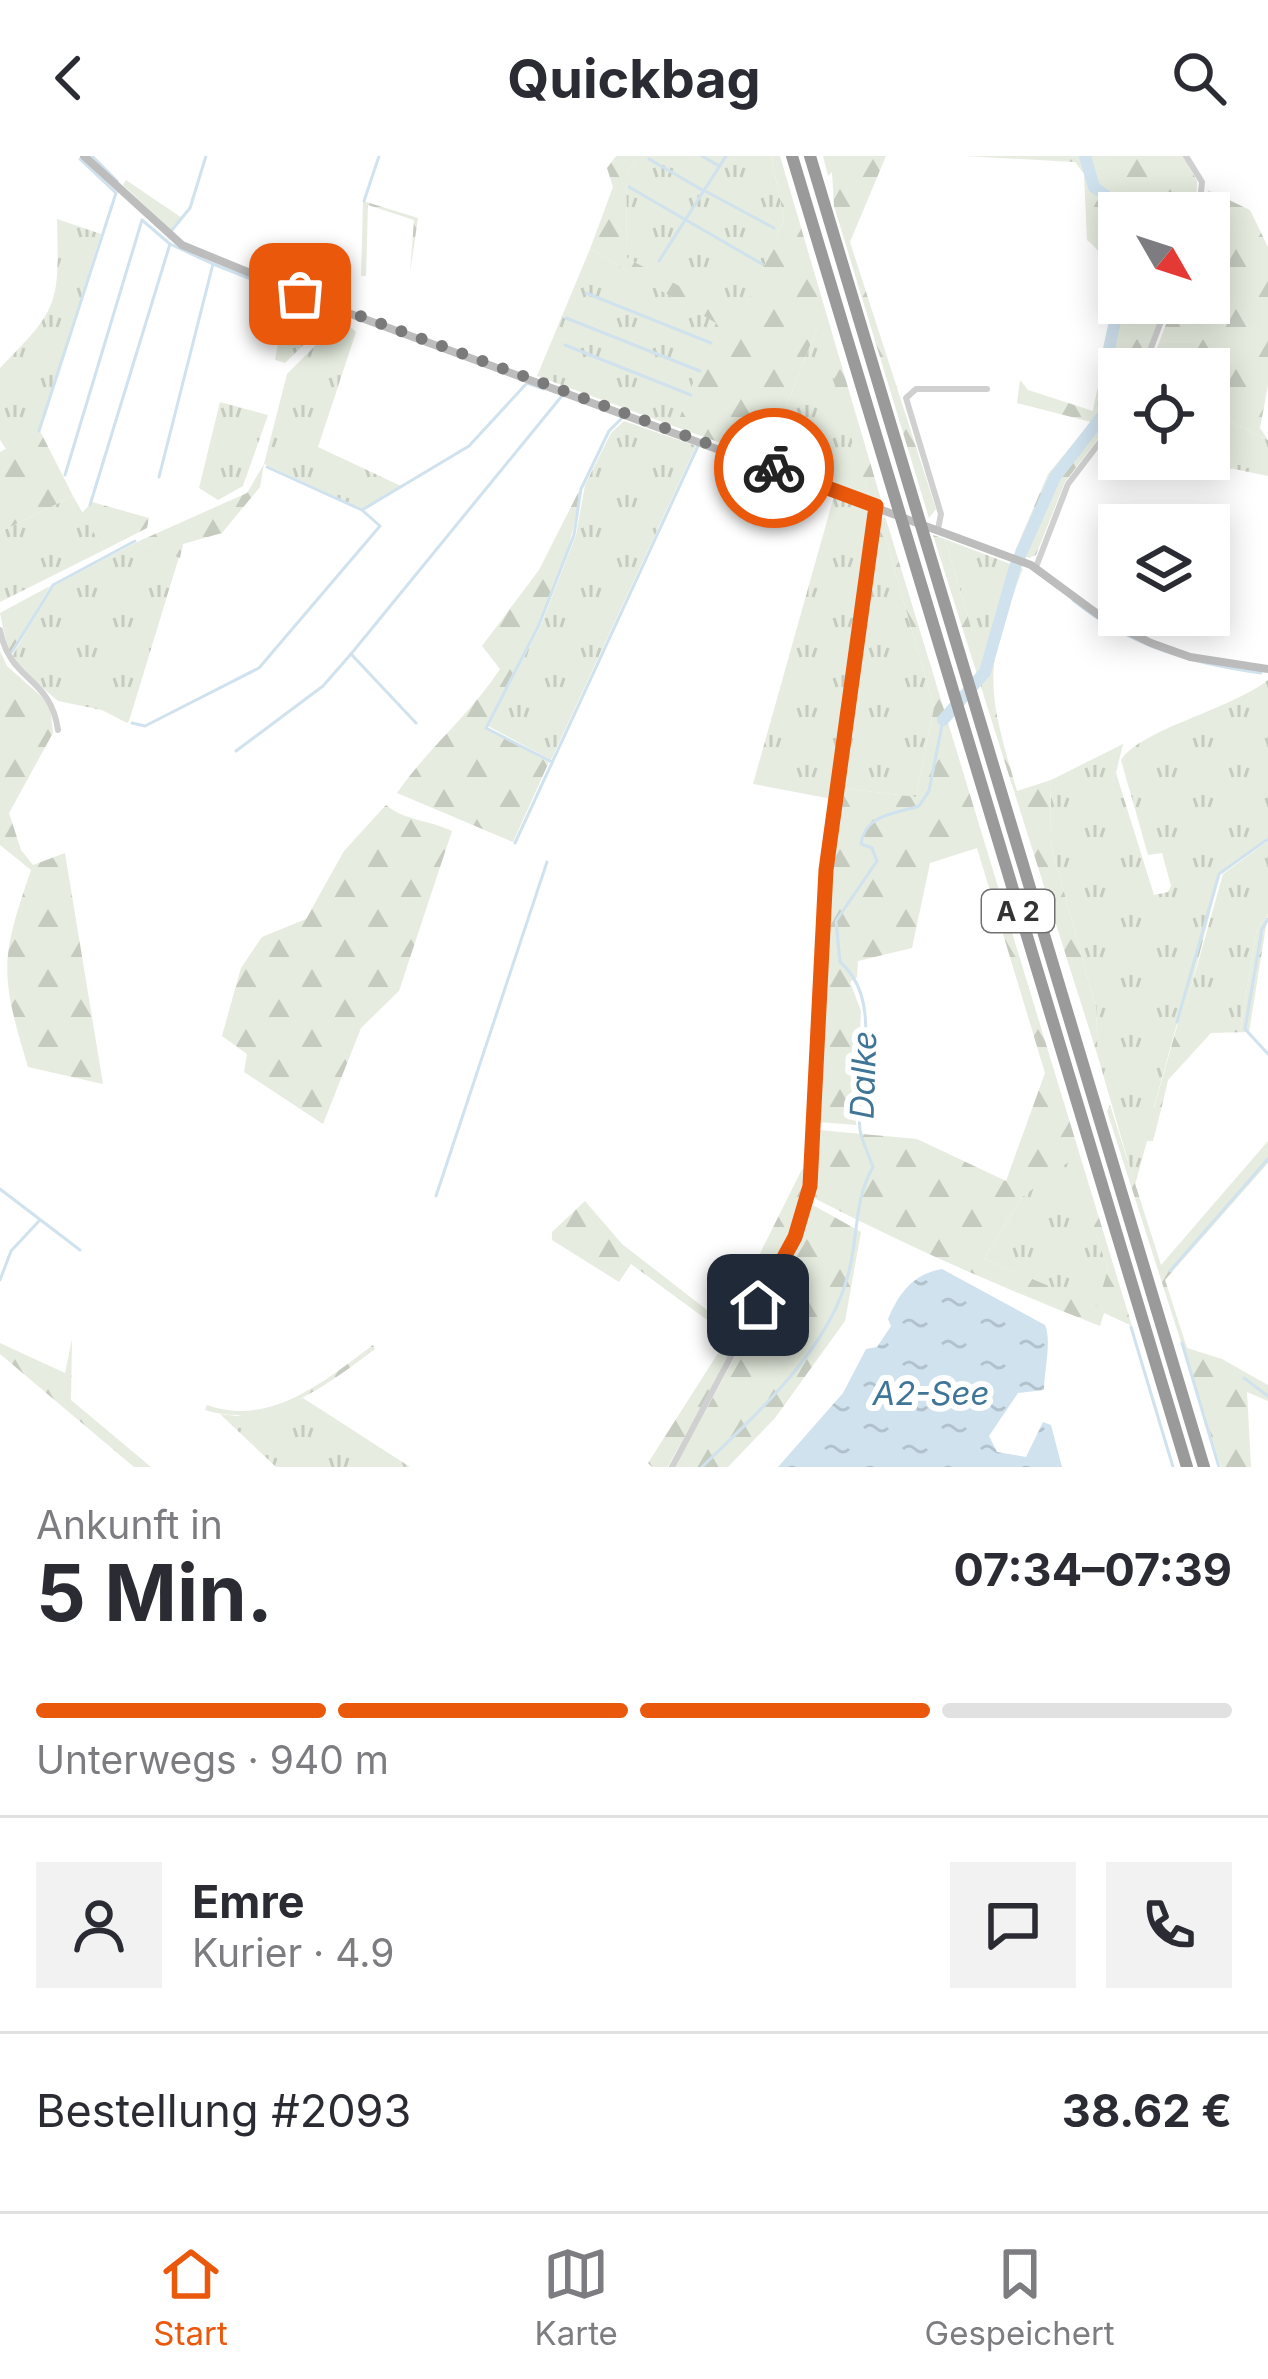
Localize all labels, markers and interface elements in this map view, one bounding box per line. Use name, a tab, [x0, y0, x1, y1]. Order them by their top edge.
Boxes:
icon: back	[36, 45, 102, 111]
icon: search	[1166, 45, 1232, 111]
text: Quickbag	[507, 46, 761, 111]
north arrow	[1098, 192, 1230, 324]
map controls	[1098, 192, 1230, 636]
pin	[249, 243, 351, 345]
icon: bag	[267, 261, 333, 327]
button: locate	[1098, 348, 1230, 480]
courier	[714, 408, 834, 528]
icon: bike	[741, 435, 807, 501]
button: layers	[1098, 504, 1230, 636]
road number: A 2	[982, 890, 1054, 932]
water label: Dalke	[841, 1030, 885, 1120]
pin	[707, 1254, 809, 1356]
icon: home	[725, 1272, 791, 1338]
water label: A2-See	[871, 1373, 990, 1413]
text: Ankunft in	[36, 1501, 223, 1548]
text: 07:34–07:39	[953, 1542, 1232, 1597]
text: 5 Min.	[36, 1545, 273, 1640]
text: Unterwegs · 940 m	[36, 1736, 389, 1783]
button: person	[36, 1862, 162, 1988]
button: chat	[950, 1862, 1076, 1988]
button: phone	[1106, 1862, 1232, 1988]
text: Emre	[192, 1874, 304, 1929]
text: Kurier · 4.9	[192, 1929, 394, 1976]
text: Bestellung #2093	[36, 2083, 411, 2138]
text: 38.62 €	[1062, 2083, 1232, 2138]
tab: Start	[153, 2241, 228, 2353]
tab: Karte	[534, 2241, 618, 2353]
tab: Gespeichert	[925, 2241, 1115, 2353]

